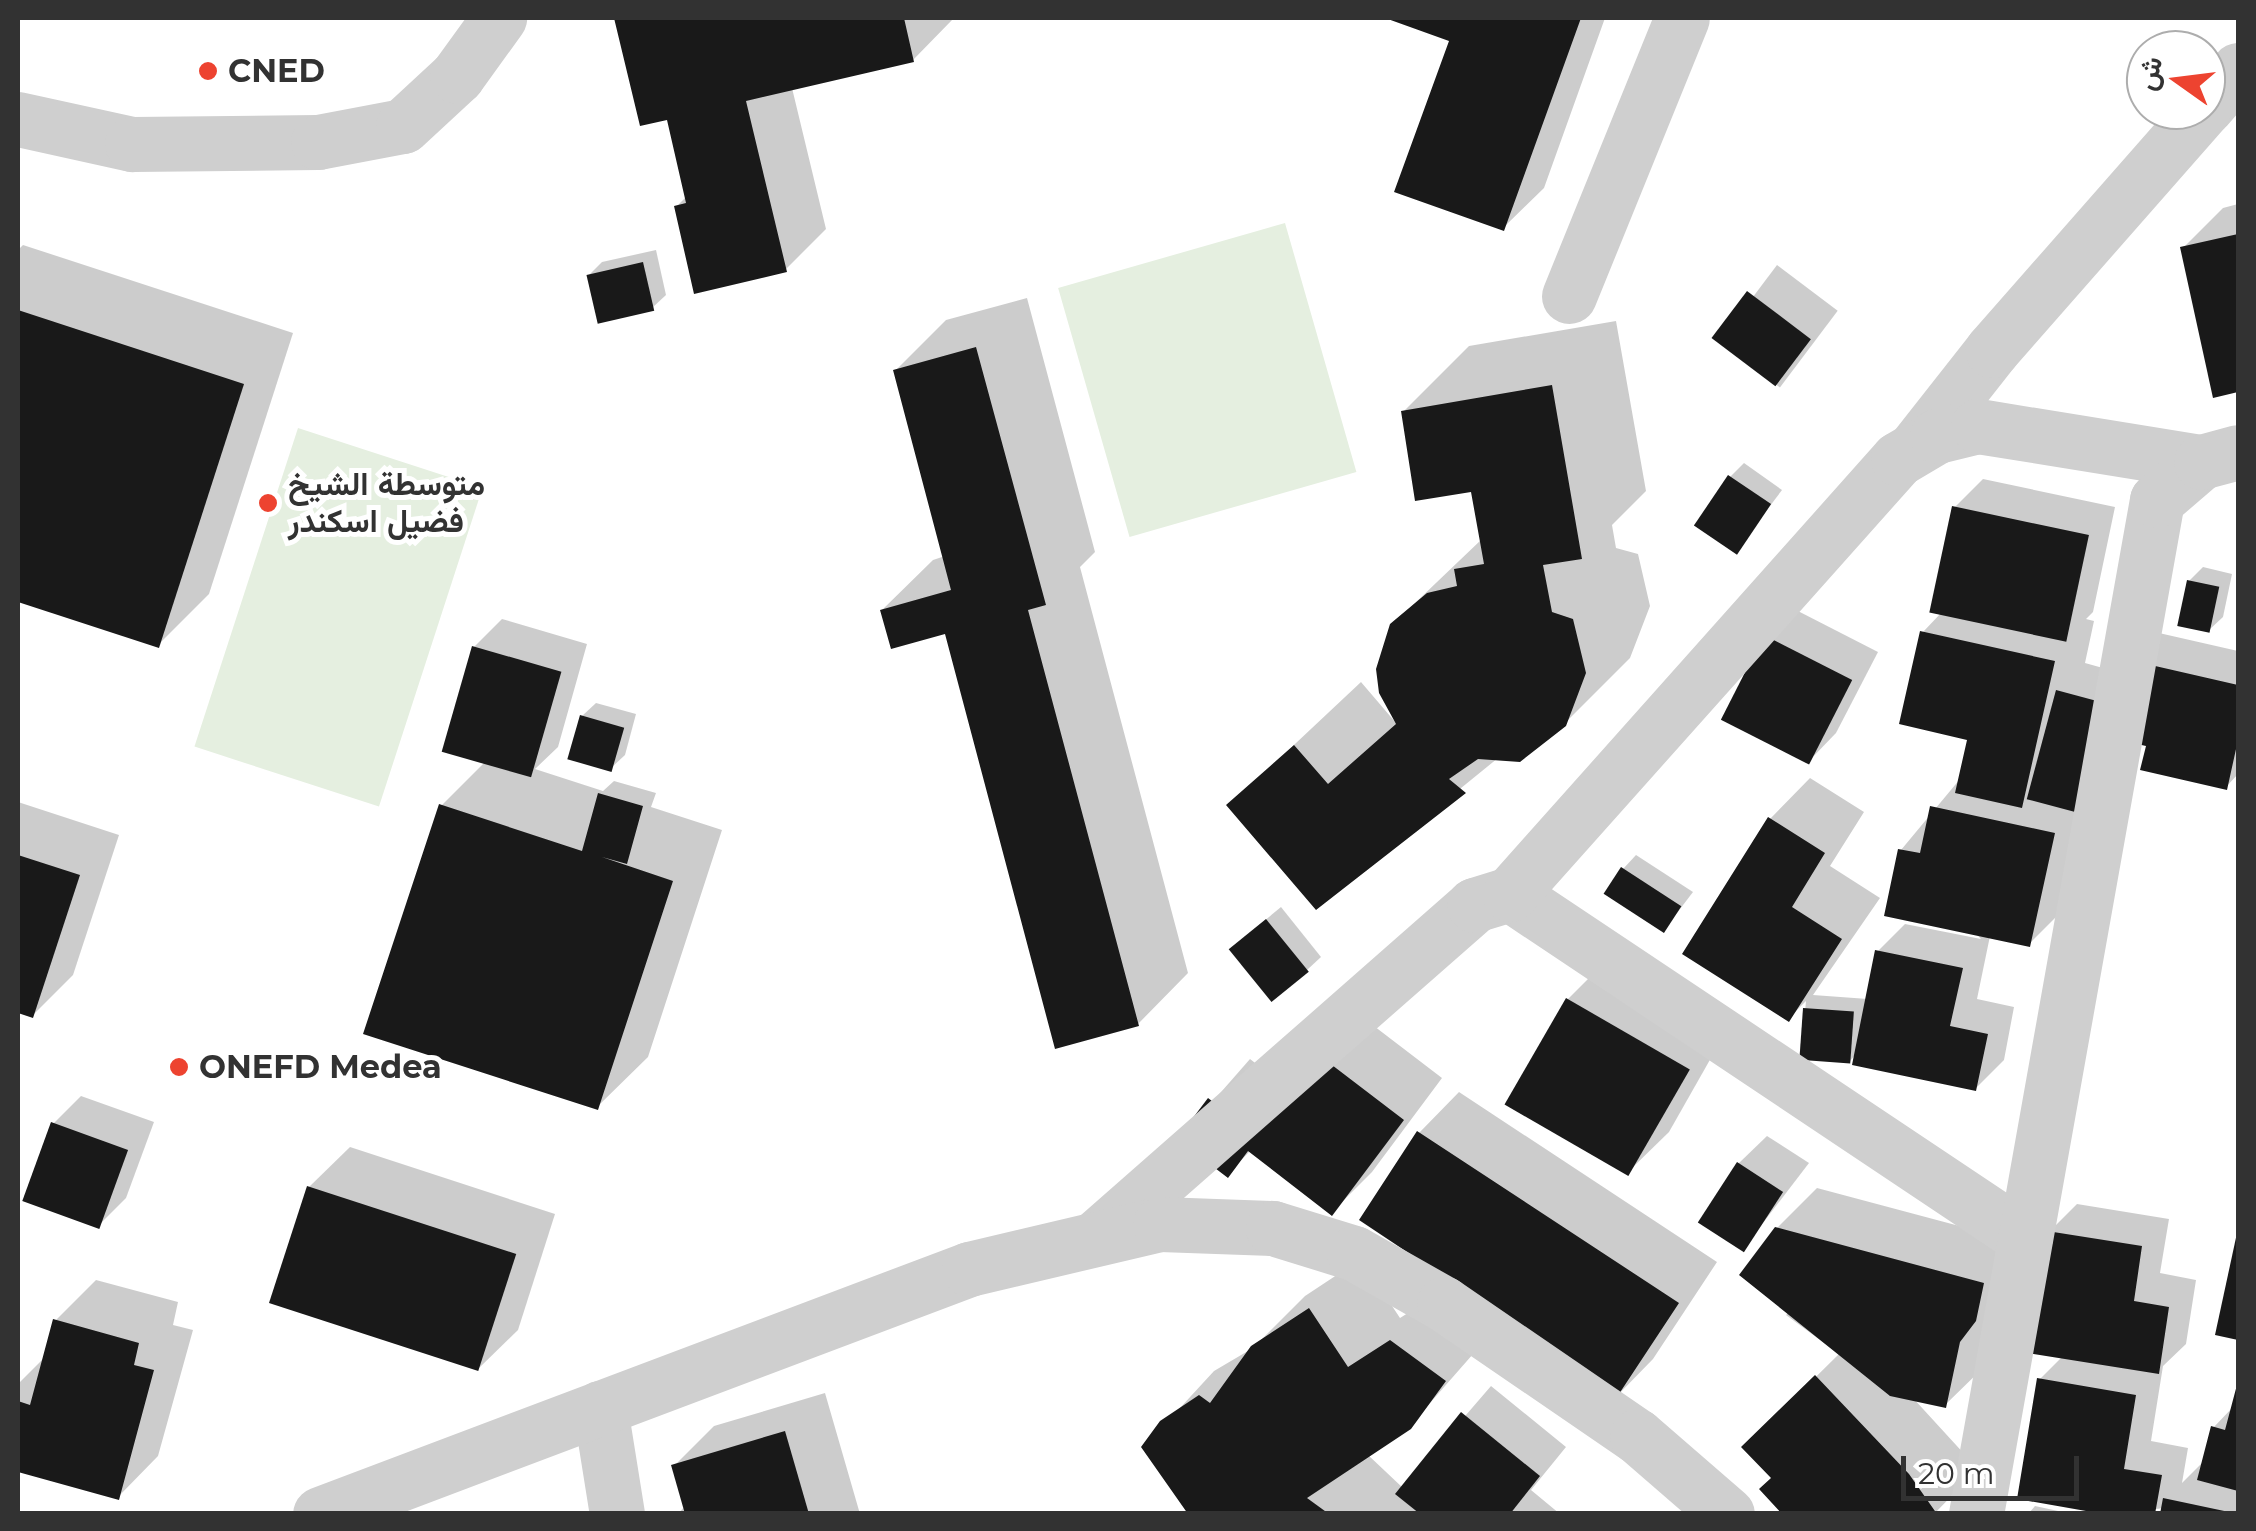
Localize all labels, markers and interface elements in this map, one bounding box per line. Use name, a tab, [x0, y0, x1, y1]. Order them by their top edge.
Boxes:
north arrow	[2126, 30, 2226, 130]
place label: CNED	[228, 52, 325, 90]
text: ش	[2128, 53, 2169, 94]
marker: CNED	[197, 60, 219, 82]
place label: متوسطة الشيخ فضيل اسكندر	[288, 466, 485, 541]
marker: متوسطة الشيخ فضيل اسكندر	[257, 492, 279, 514]
place label: ONEFD Medea	[199, 1048, 442, 1086]
marker: ONEFD Medea	[168, 1056, 190, 1078]
scale bar	[1906, 1436, 2084, 1498]
text: 20 m	[1918, 1455, 1995, 1492]

